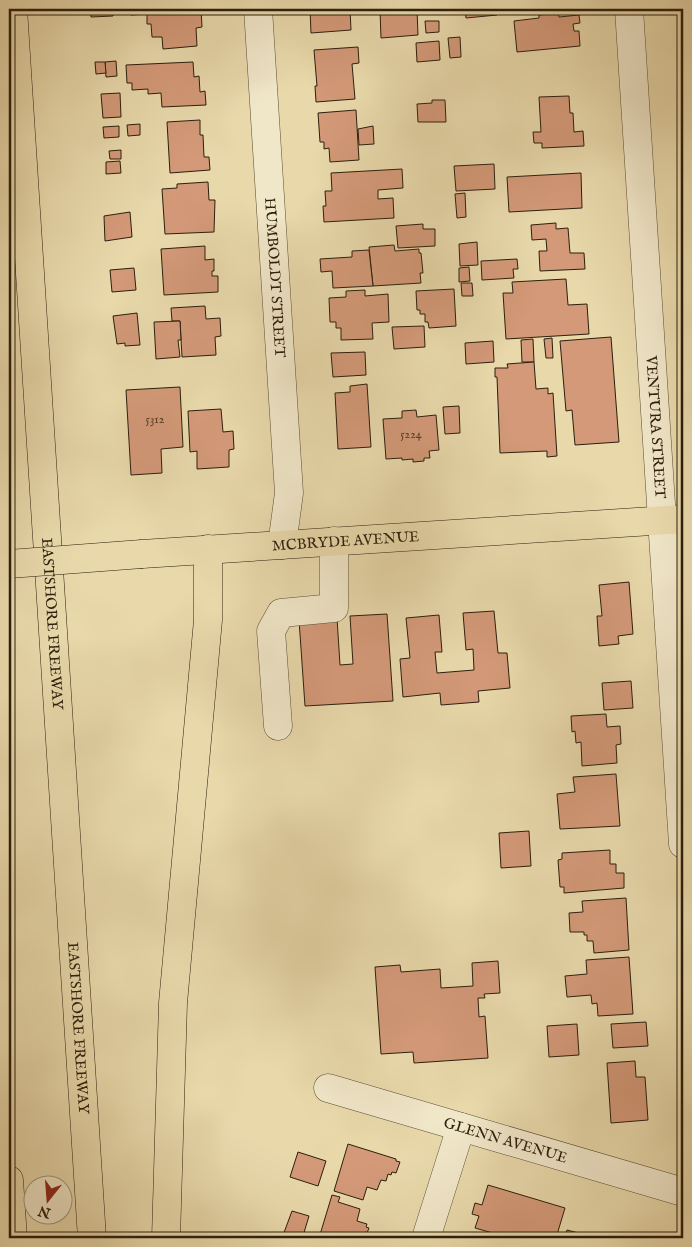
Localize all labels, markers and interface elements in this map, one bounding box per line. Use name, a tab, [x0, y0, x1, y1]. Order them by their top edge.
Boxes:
street label: HUMBOLDT STREET	[260, 197, 289, 358]
street label: VENTURA STREET	[641, 354, 670, 499]
house number: 5312	[146, 412, 165, 427]
house number: 5224	[400, 427, 422, 442]
street label: MCBRYDE AVENUE	[271, 527, 420, 556]
street label: EASTSHORE FREEWAY	[37, 537, 67, 711]
street label: EASTSHORE FREEWAY	[63, 941, 93, 1115]
street label: GLENN AVENUE	[441, 1113, 570, 1168]
north arrow	[22, 1174, 72, 1224]
text: N	[36, 1201, 54, 1222]

